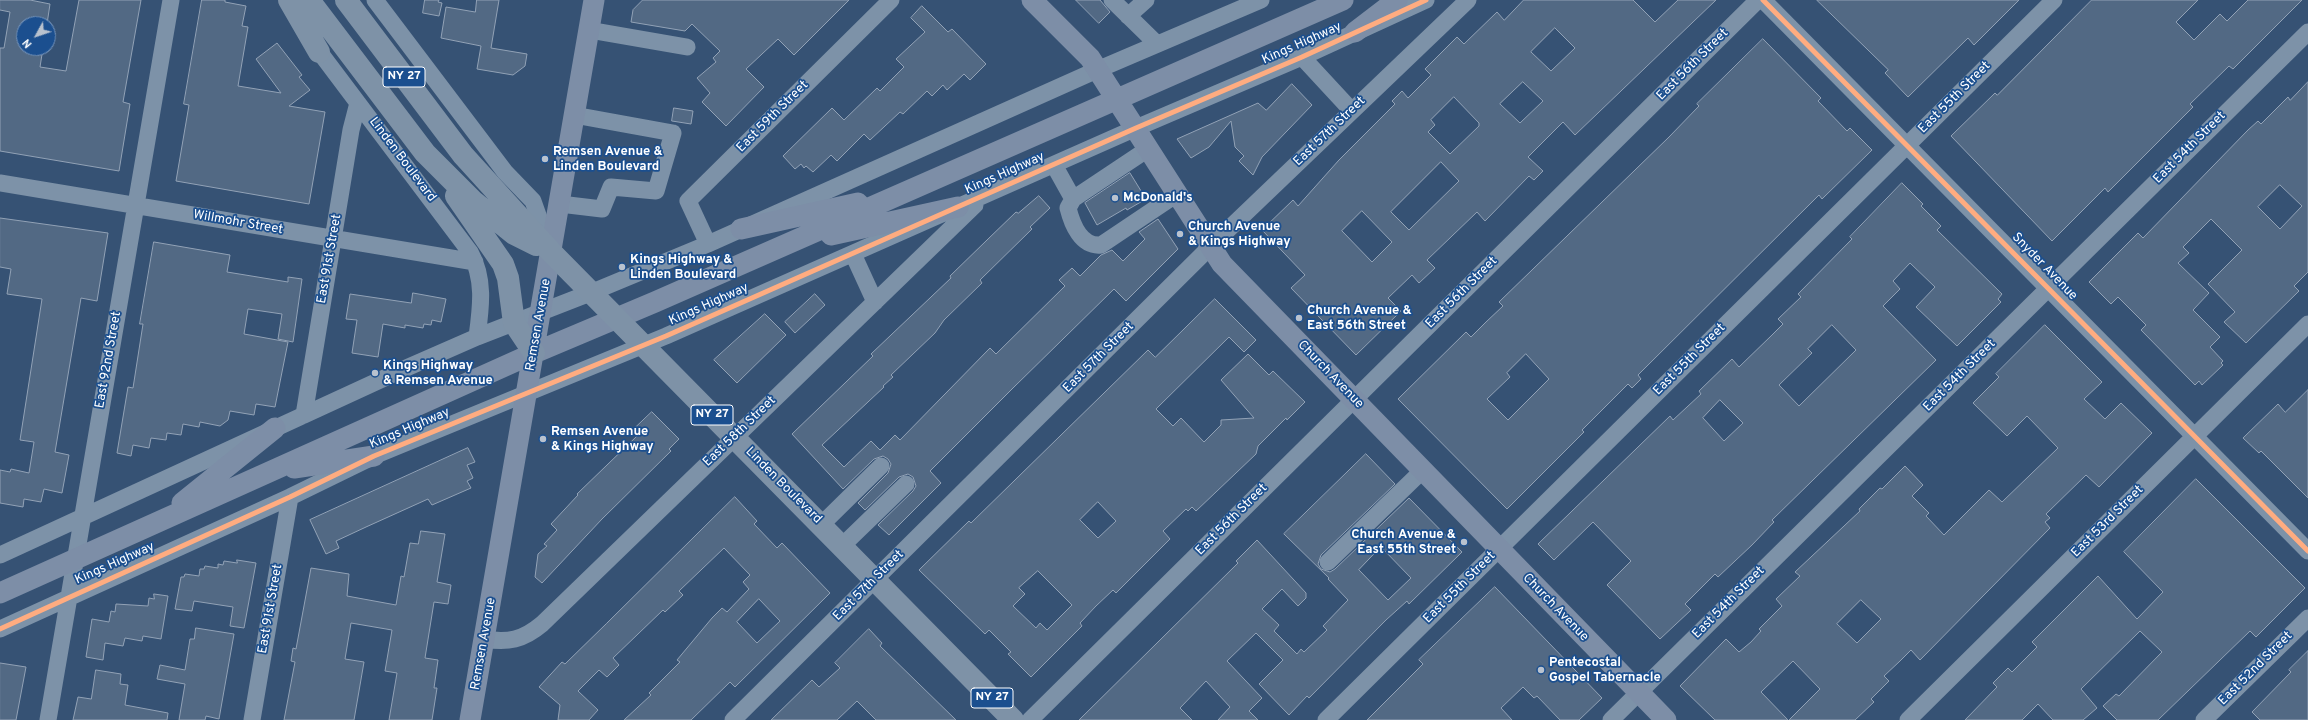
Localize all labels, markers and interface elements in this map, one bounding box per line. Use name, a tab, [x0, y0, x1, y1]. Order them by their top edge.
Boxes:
north arrow	[16, 16, 56, 56]
street label: Kings Highway	[1260, 19, 1344, 69]
street label: East 56th Street	[1654, 26, 1732, 104]
text: N	[20, 36, 35, 51]
street label: East 55th Street	[1916, 59, 1994, 137]
road number: NY 27	[383, 67, 425, 87]
street label: East 59th Street	[734, 78, 812, 156]
street label: East 57th Street	[1291, 94, 1369, 170]
street label: East 54th Street	[2151, 109, 2229, 187]
street label: Linden Boulevard	[365, 115, 439, 205]
place label: Remsen Avenue & Linden Boulevard	[553, 144, 663, 175]
street label: Kings Highway	[963, 149, 1047, 199]
marker: Remsen Avenue & Linden Boulevard	[540, 154, 550, 164]
place label: McDonald's	[1123, 190, 1193, 206]
marker: McDonald's	[1110, 193, 1120, 203]
street label: Willmohr Street	[192, 207, 284, 239]
street label: East 91st Street	[314, 213, 346, 305]
place label: Church Avenue & Kings Highway	[1188, 219, 1291, 250]
marker: Church Avenue & Kings Highway	[1175, 229, 1185, 239]
street label: Snyder Avenue	[2008, 230, 2080, 304]
place label: Kings Highway & Linden Boulevard	[630, 252, 736, 283]
street label: East 56th Street	[1423, 254, 1501, 332]
marker: Kings Highway & Linden Boulevard	[617, 262, 627, 272]
street label: Remsen Avenue	[523, 278, 555, 372]
street label: Kings Highway	[667, 280, 751, 330]
place label: Church Avenue & East 56th Street	[1307, 303, 1412, 334]
street label: East 92nd Street	[93, 310, 125, 410]
marker: Church Avenue & East 56th Street	[1294, 313, 1304, 323]
street label: East 57th Street	[1060, 319, 1138, 397]
street label: East 55th Street	[1651, 321, 1729, 399]
street label: East 54th Street	[1921, 337, 1999, 415]
street label: Church Avenue	[1294, 338, 1366, 412]
place label: Kings Highway & Remsen Avenue	[383, 358, 493, 389]
marker: Kings Highway & Remsen Avenue	[370, 368, 380, 378]
street label: East 58th Street	[700, 393, 780, 471]
street label: Kings Highway	[368, 405, 452, 453]
road number: NY 27	[691, 405, 733, 425]
place label: Remsen Avenue & Kings Highway	[551, 424, 654, 455]
marker: Remsen Avenue & Kings Highway	[538, 434, 548, 444]
street label: Linden Boulevard	[742, 445, 824, 527]
street label: East 56th Street	[1193, 481, 1271, 559]
street label: East 53rd Street	[2069, 483, 2147, 561]
place label: Church Avenue & East 55th Street	[1351, 527, 1456, 558]
marker: Church Avenue & East 55th Street	[1459, 537, 1469, 547]
street label: Kings Highway	[73, 539, 157, 589]
street label: East 57th Street	[830, 547, 908, 625]
street label: East 55th Street	[1421, 549, 1499, 627]
street label: East 91st Street	[255, 563, 287, 655]
street label: East 54th Street	[1690, 564, 1768, 642]
street label: Church Avenue	[1519, 571, 1591, 645]
street label: Remsen Avenue	[468, 597, 500, 691]
street label: East 52nd Street	[2216, 629, 2296, 709]
place label: Pentecostal Gospel Tabernacle	[1549, 655, 1661, 686]
marker: Pentecostal Gospel Tabernacle	[1536, 665, 1546, 675]
road number: NY 27	[971, 688, 1013, 708]

